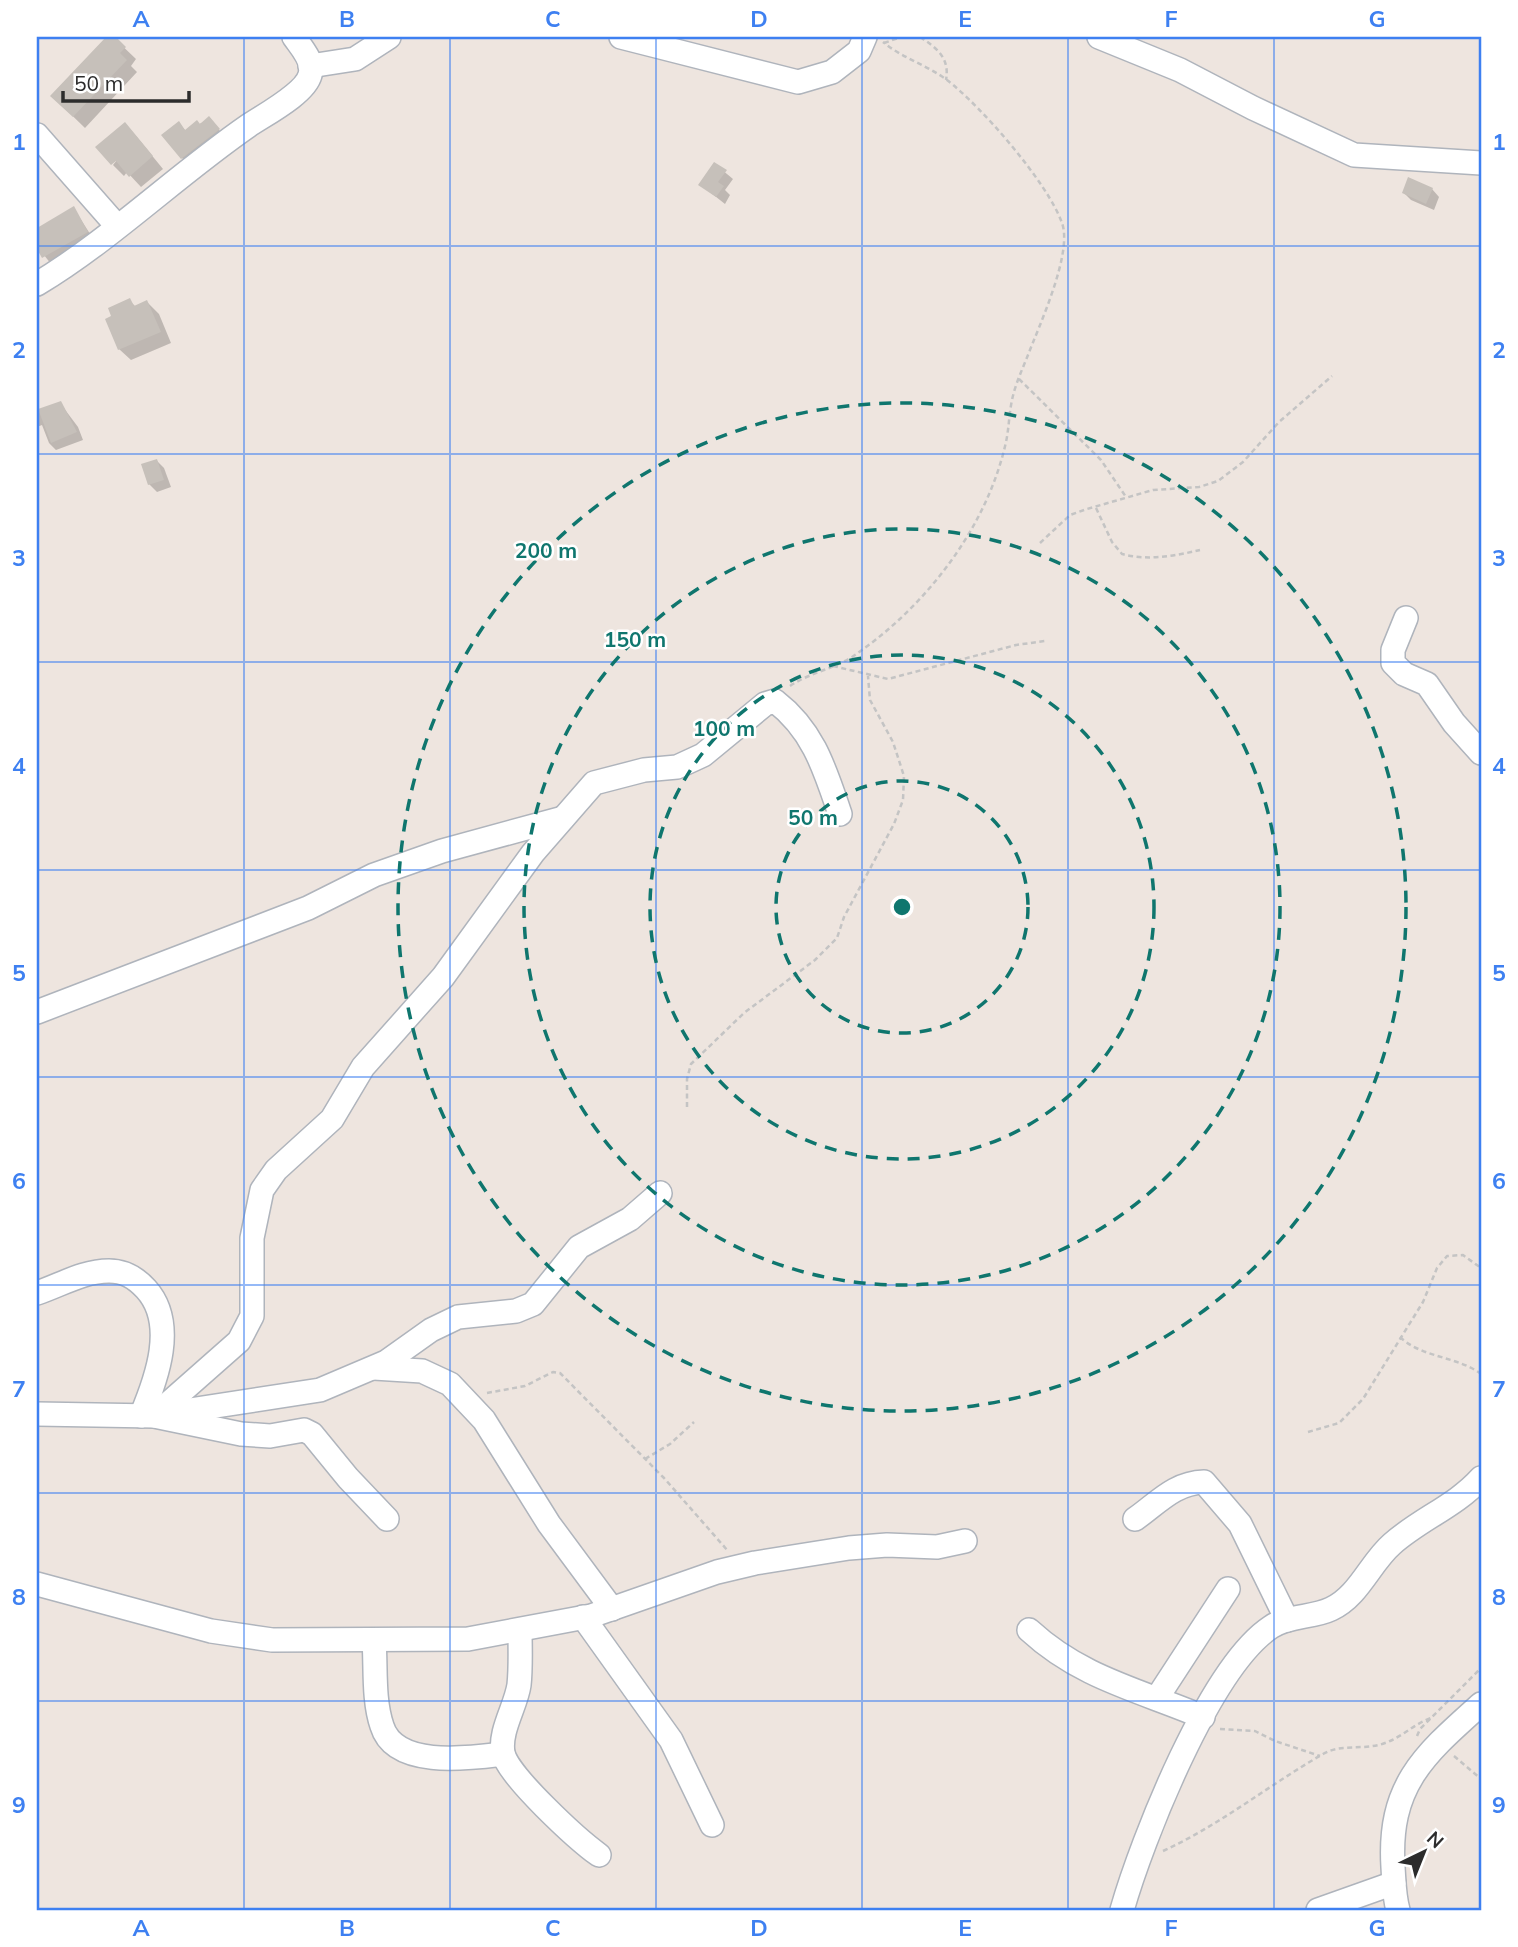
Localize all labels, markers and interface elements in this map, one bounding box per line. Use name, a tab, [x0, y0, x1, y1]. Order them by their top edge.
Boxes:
text: A	[132, 4, 150, 33]
text: B	[339, 4, 355, 33]
text: C	[545, 4, 561, 33]
text: D	[750, 4, 768, 33]
text: E	[958, 4, 972, 33]
text: F	[1164, 4, 1178, 33]
text: G	[1368, 4, 1386, 33]
scale bar	[63, 60, 189, 104]
text: 50 m	[74, 70, 123, 96]
text: 1	[12, 127, 26, 156]
text: 1	[1492, 127, 1506, 156]
text: 2	[12, 335, 26, 364]
text: 2	[1492, 335, 1506, 364]
text: 200 m	[515, 537, 577, 563]
text: 3	[12, 543, 26, 572]
text: 3	[1492, 543, 1506, 572]
text: 150 m	[604, 626, 666, 652]
text: 100 m	[693, 715, 755, 741]
text: 4	[12, 751, 26, 780]
text: 4	[1492, 751, 1506, 780]
text: 50 m	[788, 804, 838, 830]
centre of rings	[890, 895, 914, 919]
text: 5	[12, 958, 26, 987]
text: 5	[1492, 958, 1506, 987]
text: 6	[12, 1166, 26, 1195]
text: 6	[1492, 1166, 1506, 1195]
text: 7	[12, 1374, 26, 1403]
text: 7	[1492, 1374, 1506, 1403]
text: 8	[12, 1582, 26, 1611]
text: 8	[1492, 1582, 1506, 1611]
text: 9	[12, 1790, 26, 1819]
text: 9	[1492, 1790, 1506, 1819]
north arrow	[1388, 1818, 1458, 1888]
text: N	[1422, 1826, 1449, 1853]
text: A	[132, 1913, 150, 1942]
text: B	[339, 1913, 355, 1942]
text: C	[545, 1913, 561, 1942]
text: D	[750, 1913, 768, 1942]
text: E	[958, 1913, 972, 1942]
text: F	[1164, 1913, 1178, 1942]
text: G	[1368, 1913, 1386, 1942]

